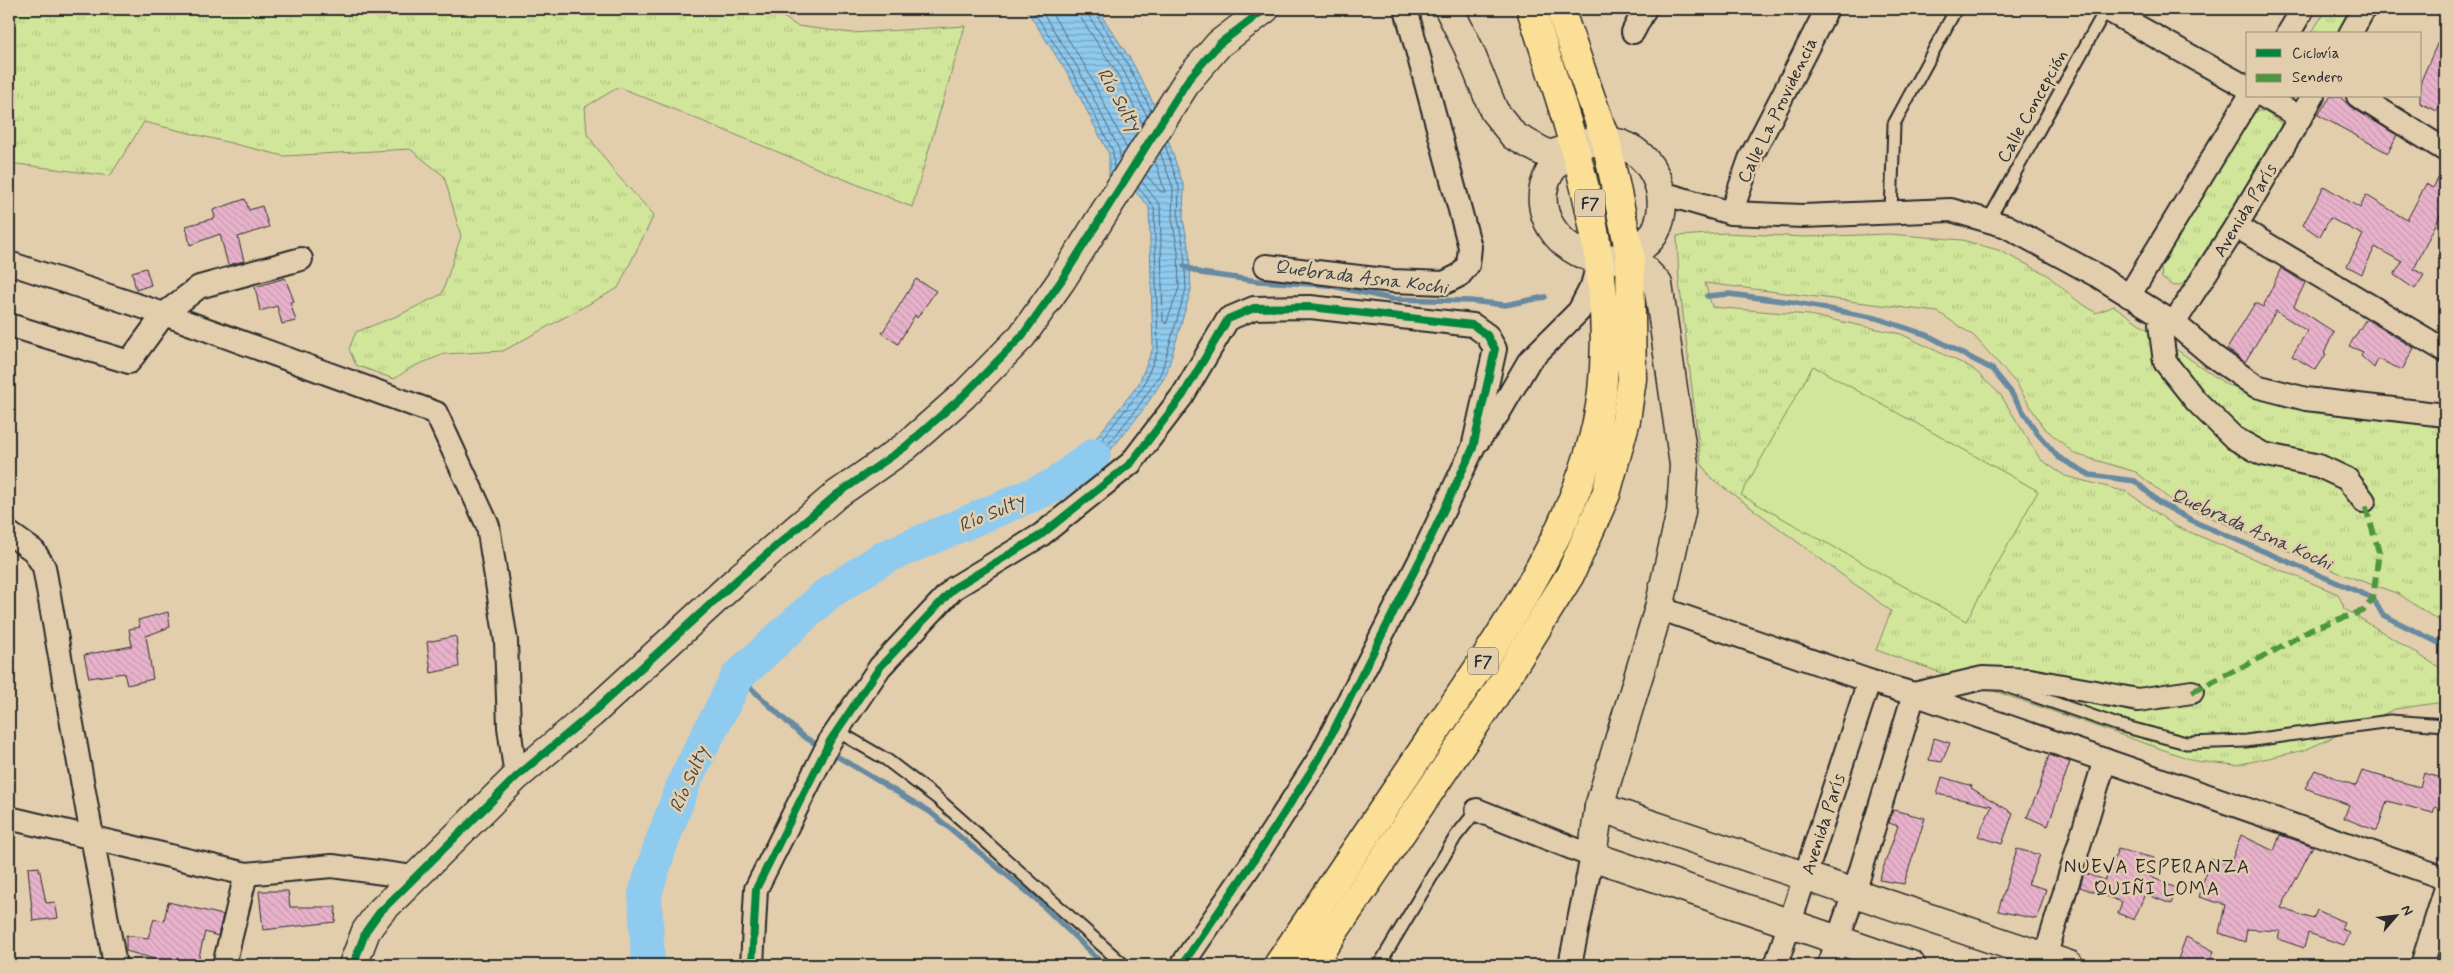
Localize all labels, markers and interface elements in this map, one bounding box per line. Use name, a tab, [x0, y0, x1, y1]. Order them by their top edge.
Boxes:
legend	[2246, 32, 2422, 98]
street label: Calle La Providencia	[1732, 33, 1824, 187]
text: Ciclovía	[2292, 44, 2340, 64]
street label: Calle Concepción	[1992, 46, 2074, 167]
water label: Río Sulty	[1091, 64, 1148, 138]
text: Sendero	[2292, 68, 2343, 88]
street label: Avenida París	[2208, 159, 2283, 262]
road number: F7	[1575, 190, 1605, 217]
water label: Quebrada Asna Kochi	[1273, 254, 1451, 301]
water label: Quebrada Asna Kochi	[2167, 482, 2338, 577]
water label: Río Sulty	[955, 488, 1030, 538]
road number: F7	[1468, 648, 1498, 674]
water label: Río Sulty	[664, 741, 716, 816]
street label: Avenida París	[1796, 771, 1852, 878]
district label: NUEVA ESPERANZA QUIÑI LOMA	[2064, 855, 2250, 902]
north arrow	[2372, 892, 2422, 942]
text: N	[2396, 902, 2417, 919]

